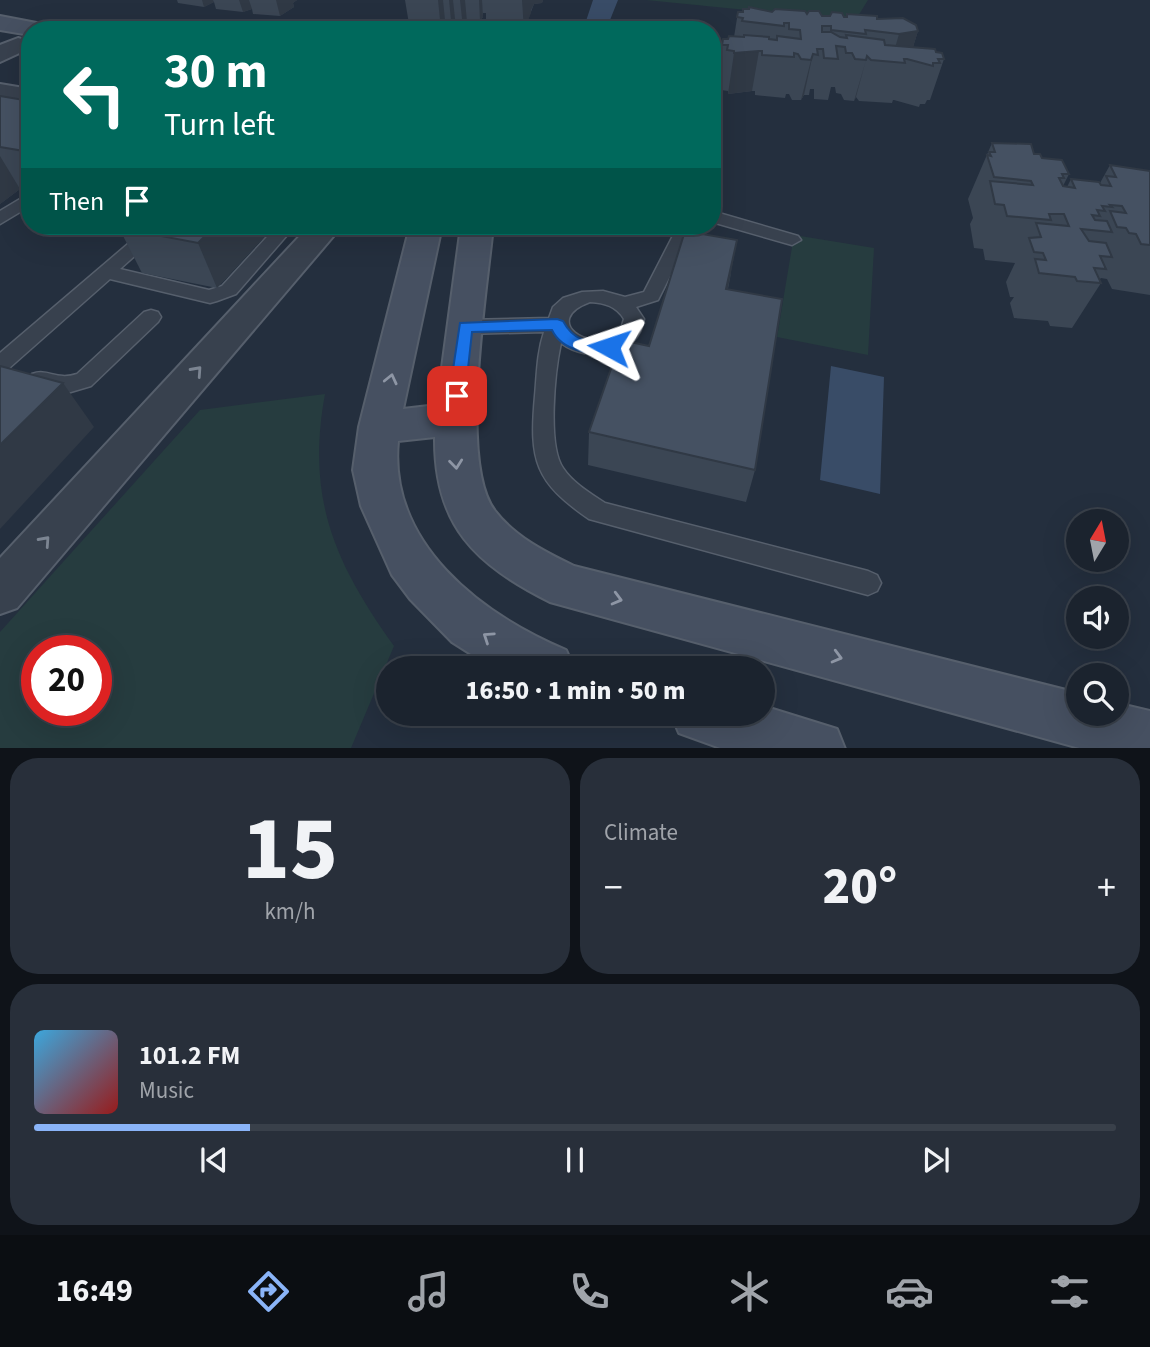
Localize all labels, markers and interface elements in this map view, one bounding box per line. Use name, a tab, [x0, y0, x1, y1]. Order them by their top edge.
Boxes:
text: 30 m	[164, 37, 268, 107]
icon: left	[49, 49, 140, 140]
text: Turn left	[164, 102, 275, 148]
icon: arrive	[118, 182, 156, 220]
text: Then	[49, 183, 104, 220]
position arrow	[572, 310, 646, 384]
pin	[427, 366, 487, 426]
one-way arrow	[188, 367, 201, 380]
one-way arrow	[383, 373, 397, 385]
icon: arrive	[438, 377, 476, 415]
one-way arrow	[448, 458, 463, 470]
north arrow	[1066, 509, 1129, 572]
map controls	[1066, 509, 1129, 726]
one-way arrow	[37, 537, 50, 550]
button: sound	[1066, 586, 1129, 649]
one-way arrow	[611, 591, 623, 605]
one-way arrow	[483, 633, 496, 645]
speed limit sign: 20	[21, 635, 112, 726]
one-way arrow	[831, 649, 843, 663]
button: search	[1066, 663, 1129, 726]
text: 16:50 · 1 min · 50 m	[466, 672, 685, 709]
text: 15	[242, 785, 338, 914]
text: Climate	[604, 816, 678, 849]
text: 20°	[823, 850, 897, 924]
text: −	[604, 861, 623, 915]
text: +	[1097, 861, 1116, 915]
text: km/h	[264, 895, 316, 928]
text: 101.2 FM	[139, 1037, 240, 1074]
text: Music	[139, 1074, 194, 1107]
icon: previous	[195, 1141, 233, 1179]
icon: pause	[556, 1141, 594, 1179]
icon: next	[917, 1141, 955, 1179]
icon: directions	[244, 1267, 293, 1316]
icon: music	[404, 1267, 453, 1316]
icon: phone	[565, 1267, 614, 1316]
icon: climate	[725, 1267, 774, 1316]
icon: car	[885, 1267, 934, 1316]
icon: filters	[1045, 1267, 1094, 1316]
text: 16:49	[56, 1268, 133, 1314]

